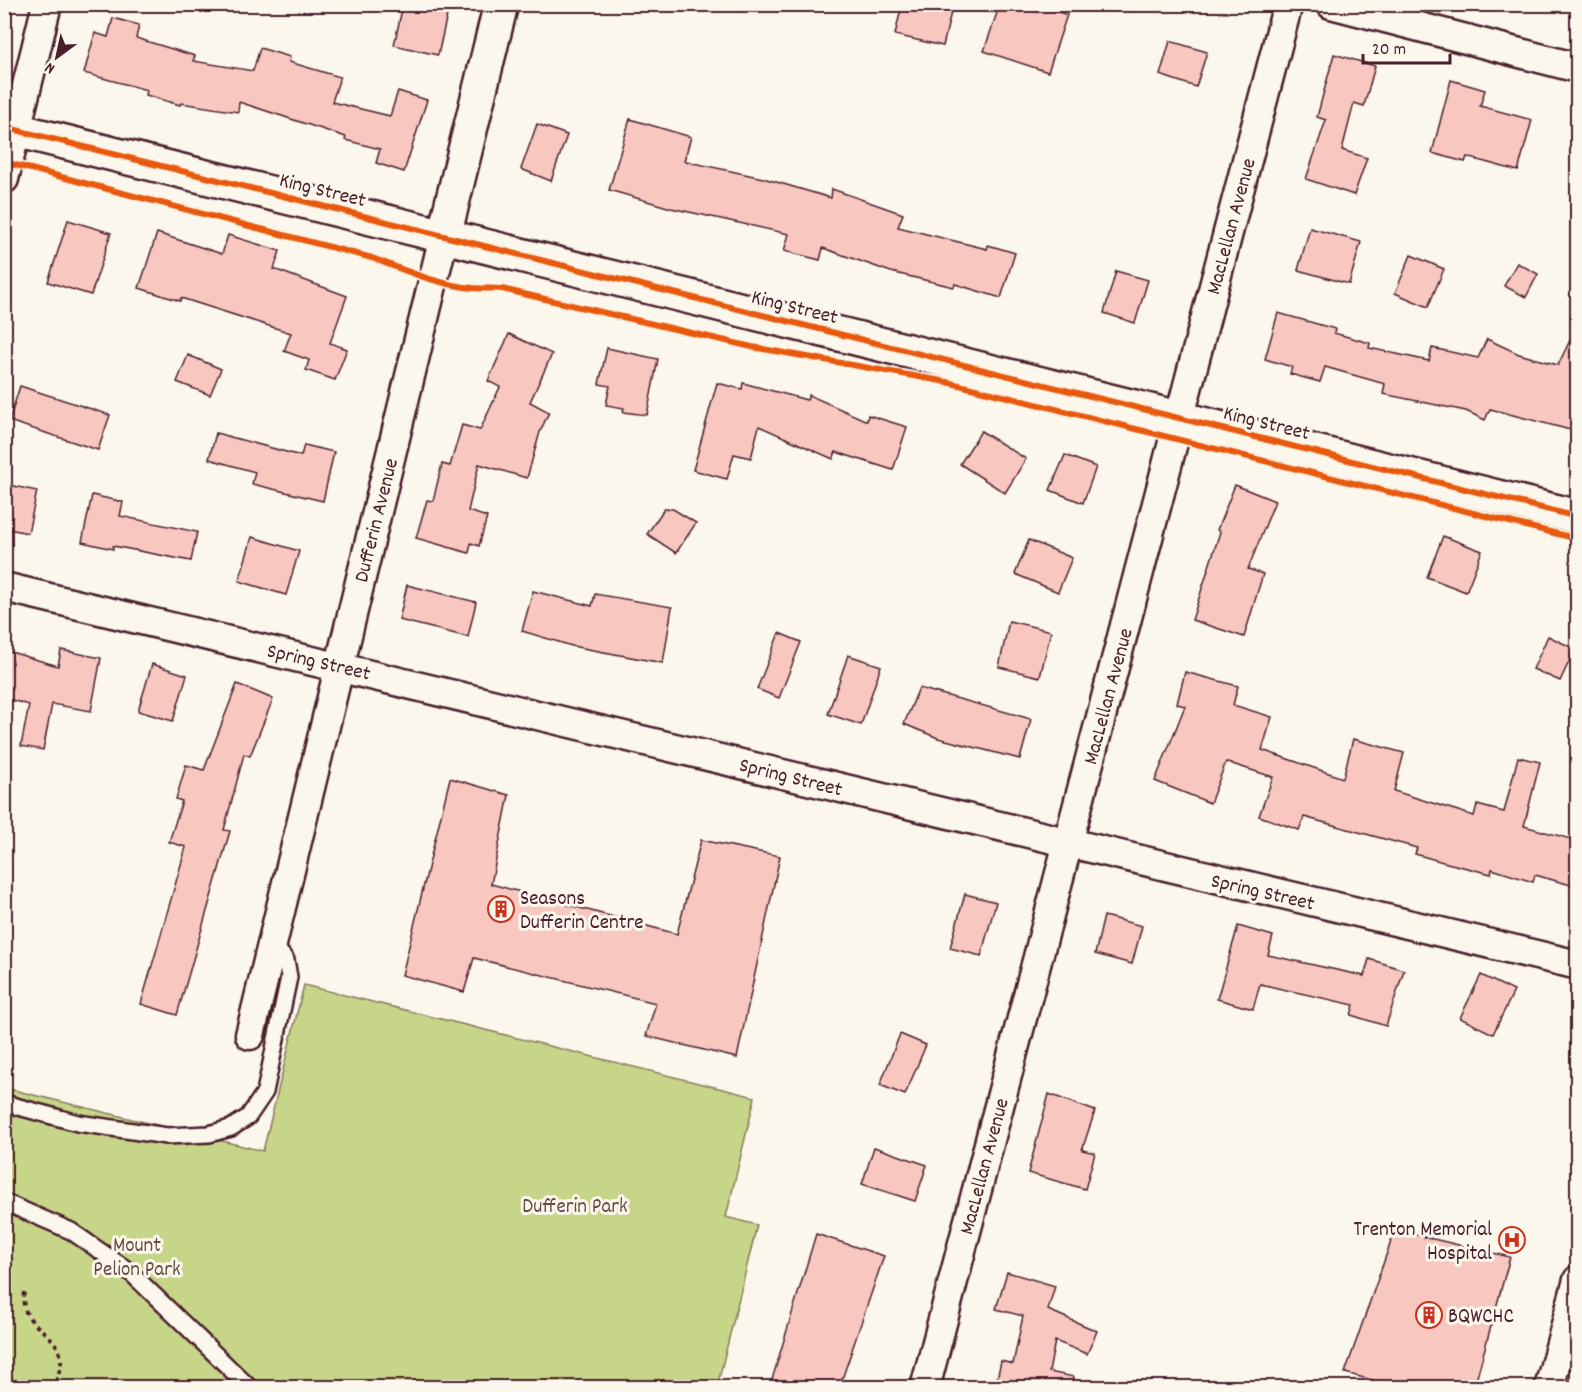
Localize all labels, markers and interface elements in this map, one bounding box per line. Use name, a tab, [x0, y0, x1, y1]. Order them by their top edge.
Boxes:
north arrow	[27, 27, 87, 87]
scale bar	[1363, 27, 1450, 65]
text: 20 m	[1372, 38, 1406, 63]
text: N	[41, 56, 60, 79]
street label: MacLellan Avenue	[1200, 155, 1266, 298]
street label: King Street	[276, 167, 369, 217]
street label: King Street	[748, 284, 841, 334]
street label: King Street	[1220, 400, 1313, 450]
street label: Dufferin Avenue	[348, 456, 408, 586]
street label: MacLellan Avenue	[1077, 625, 1143, 768]
street label: Spring Street	[264, 637, 373, 690]
street label: Spring Street	[736, 752, 845, 806]
street label: Spring Street	[1208, 867, 1317, 920]
place label: Seasons Dufferin Centre	[520, 885, 644, 939]
building icon: Seasons Dufferin Centre	[486, 894, 516, 924]
street label: MacLellan Avenue	[953, 1095, 1019, 1238]
park label: Dufferin Park	[522, 1193, 628, 1223]
place label: Trenton Memorial Hospital	[1353, 1216, 1492, 1270]
hospital icon: Trenton Memorial Hospital	[1497, 1225, 1527, 1255]
park label: Mount Pelion Park	[93, 1232, 181, 1286]
building icon: BQWCHC	[1414, 1300, 1444, 1330]
place label: BQWCHC	[1448, 1303, 1514, 1333]

